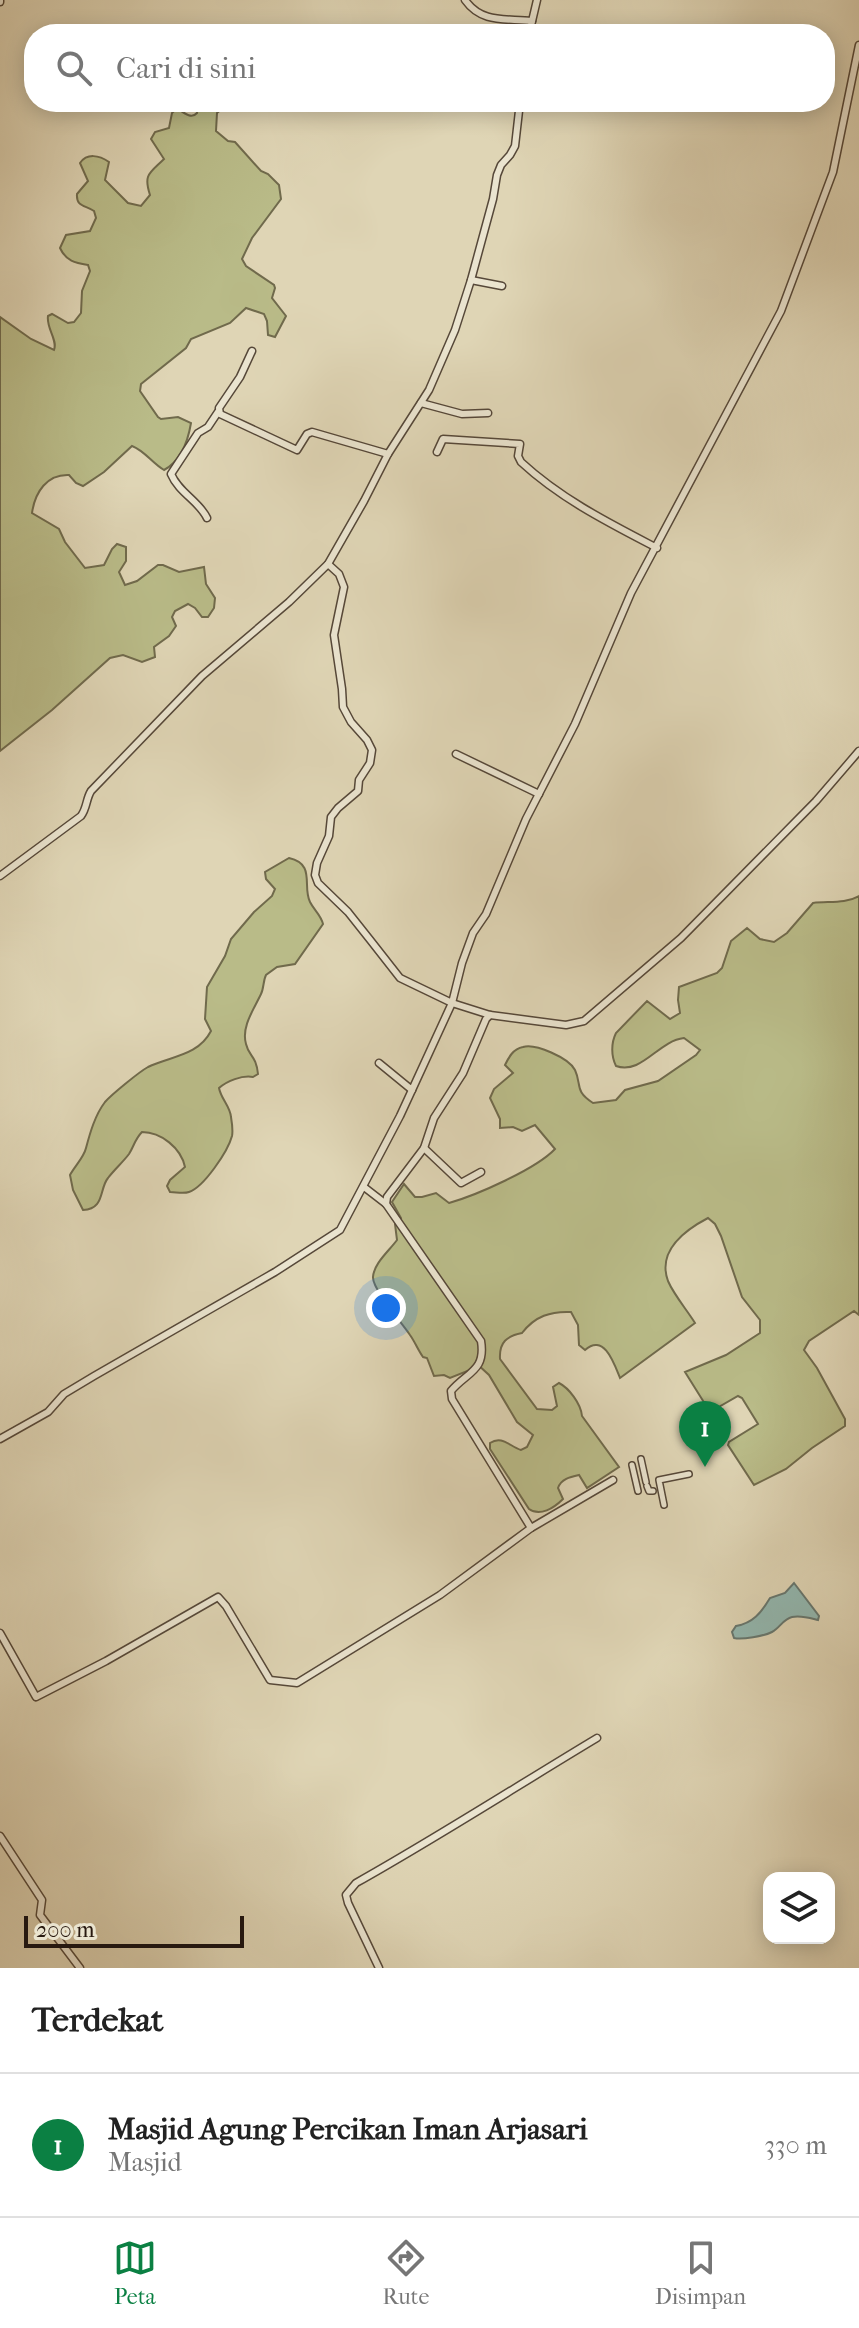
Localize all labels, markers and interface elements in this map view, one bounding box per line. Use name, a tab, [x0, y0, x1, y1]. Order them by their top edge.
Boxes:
search box	[24, 24, 835, 112]
icon: search	[52, 46, 96, 90]
text: Cari di sini	[116, 51, 256, 86]
your location	[366, 1288, 406, 1328]
pin: 1	[679, 1401, 731, 1467]
map controls	[763, 1872, 835, 1944]
button: layers	[763, 1872, 835, 1944]
scale bar	[24, 1912, 244, 1948]
text: 200 m	[36, 1917, 95, 1943]
text: Terdekat	[32, 2000, 163, 2040]
text: Masjid Agung Percikan Iman Arjasari	[108, 2112, 588, 2147]
text: 1	[53, 2130, 63, 2161]
text: 330 m	[764, 2130, 827, 2161]
text: Masjid	[108, 2147, 182, 2178]
tab: Peta	[113, 2236, 157, 2310]
tab: Rute	[383, 2236, 429, 2310]
tab: Disimpan	[655, 2236, 746, 2310]

